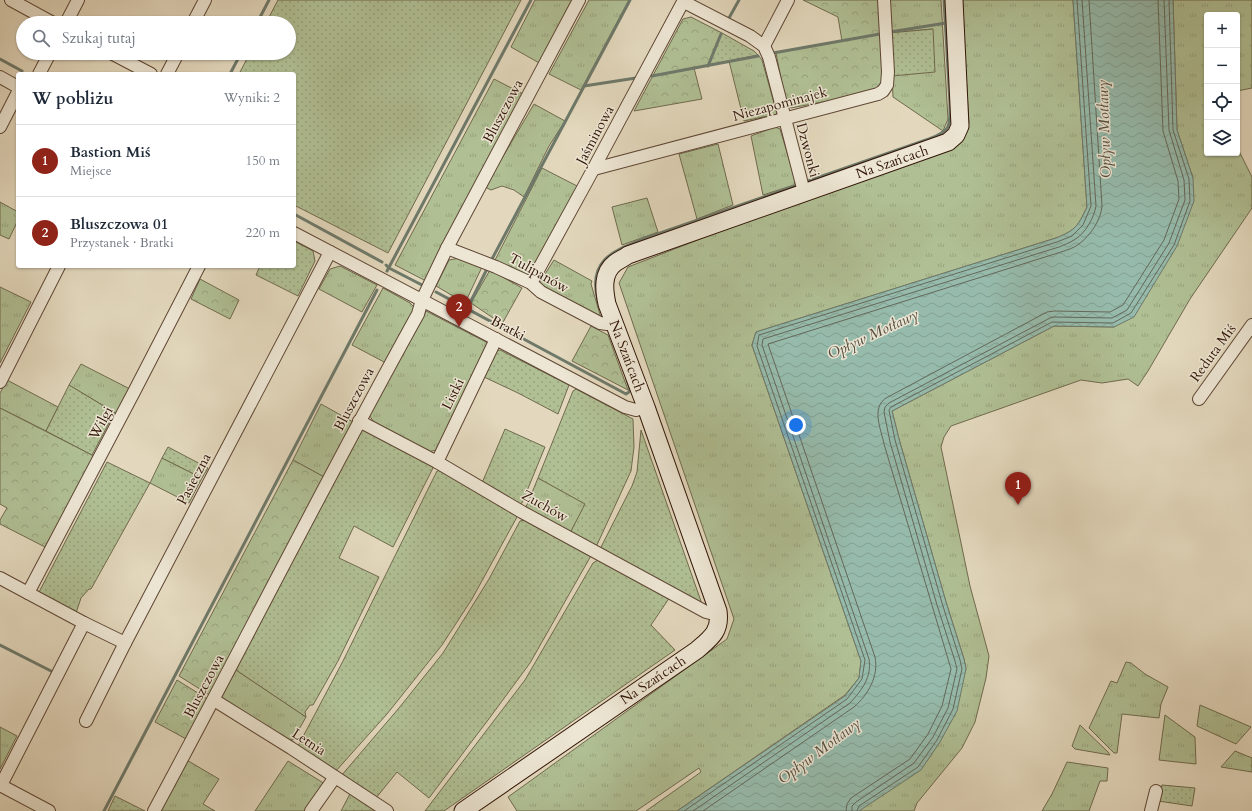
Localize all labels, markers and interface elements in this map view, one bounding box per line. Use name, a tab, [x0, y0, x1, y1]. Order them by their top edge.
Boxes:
map controls	[1204, 12, 1240, 156]
button: +	[1204, 12, 1240, 48]
search box	[16, 16, 296, 60]
icon: search	[30, 27, 52, 49]
text: Szukaj tutaj	[62, 28, 136, 48]
button: −	[1204, 48, 1240, 84]
street label: Bluszczowa	[478, 76, 528, 146]
water label: Opływ Motławy	[1092, 79, 1116, 178]
street label: Niezapominajek	[731, 82, 830, 126]
button: locate	[1204, 84, 1240, 120]
text: W pobliżu	[32, 87, 113, 110]
text: Wyniki: 2	[224, 89, 280, 107]
street label: Jaśminowa	[571, 102, 618, 170]
button: layers	[1204, 120, 1240, 156]
street label: Dzwonki	[792, 121, 824, 179]
street label: Na Szańcach	[853, 141, 931, 183]
text: Bastion Miś	[70, 142, 151, 162]
text: 1	[42, 152, 48, 170]
text: 150 m	[246, 152, 280, 170]
text: Miejsce	[70, 162, 112, 180]
text: Bluszczowa 01	[70, 214, 168, 234]
text: 2	[42, 224, 48, 242]
text: 220 m	[246, 224, 280, 242]
text: Przystanek · Bratki	[70, 234, 174, 252]
street label: Tulipanów	[506, 249, 573, 298]
pin: 2	[446, 294, 472, 327]
water label: Opływ Motławy	[824, 304, 922, 364]
street label: Bratki	[487, 311, 529, 345]
street label: Na Szańcach	[605, 317, 650, 395]
street label: Reduta Miś	[1186, 320, 1241, 386]
street label: Bluszczowa	[329, 364, 379, 434]
street label: Listki	[437, 375, 469, 413]
street label: Wilgi	[84, 403, 118, 444]
your location	[786, 415, 806, 435]
street label: Pasieczna	[172, 450, 216, 508]
pin: 1	[1005, 472, 1031, 505]
street label: Zuchów	[518, 485, 572, 527]
street label: Bluszczowa	[179, 651, 229, 721]
street label: Na Szańcach	[616, 651, 690, 709]
water label: Opływ Motławy	[774, 713, 865, 789]
street label: Letnia	[288, 724, 330, 760]

